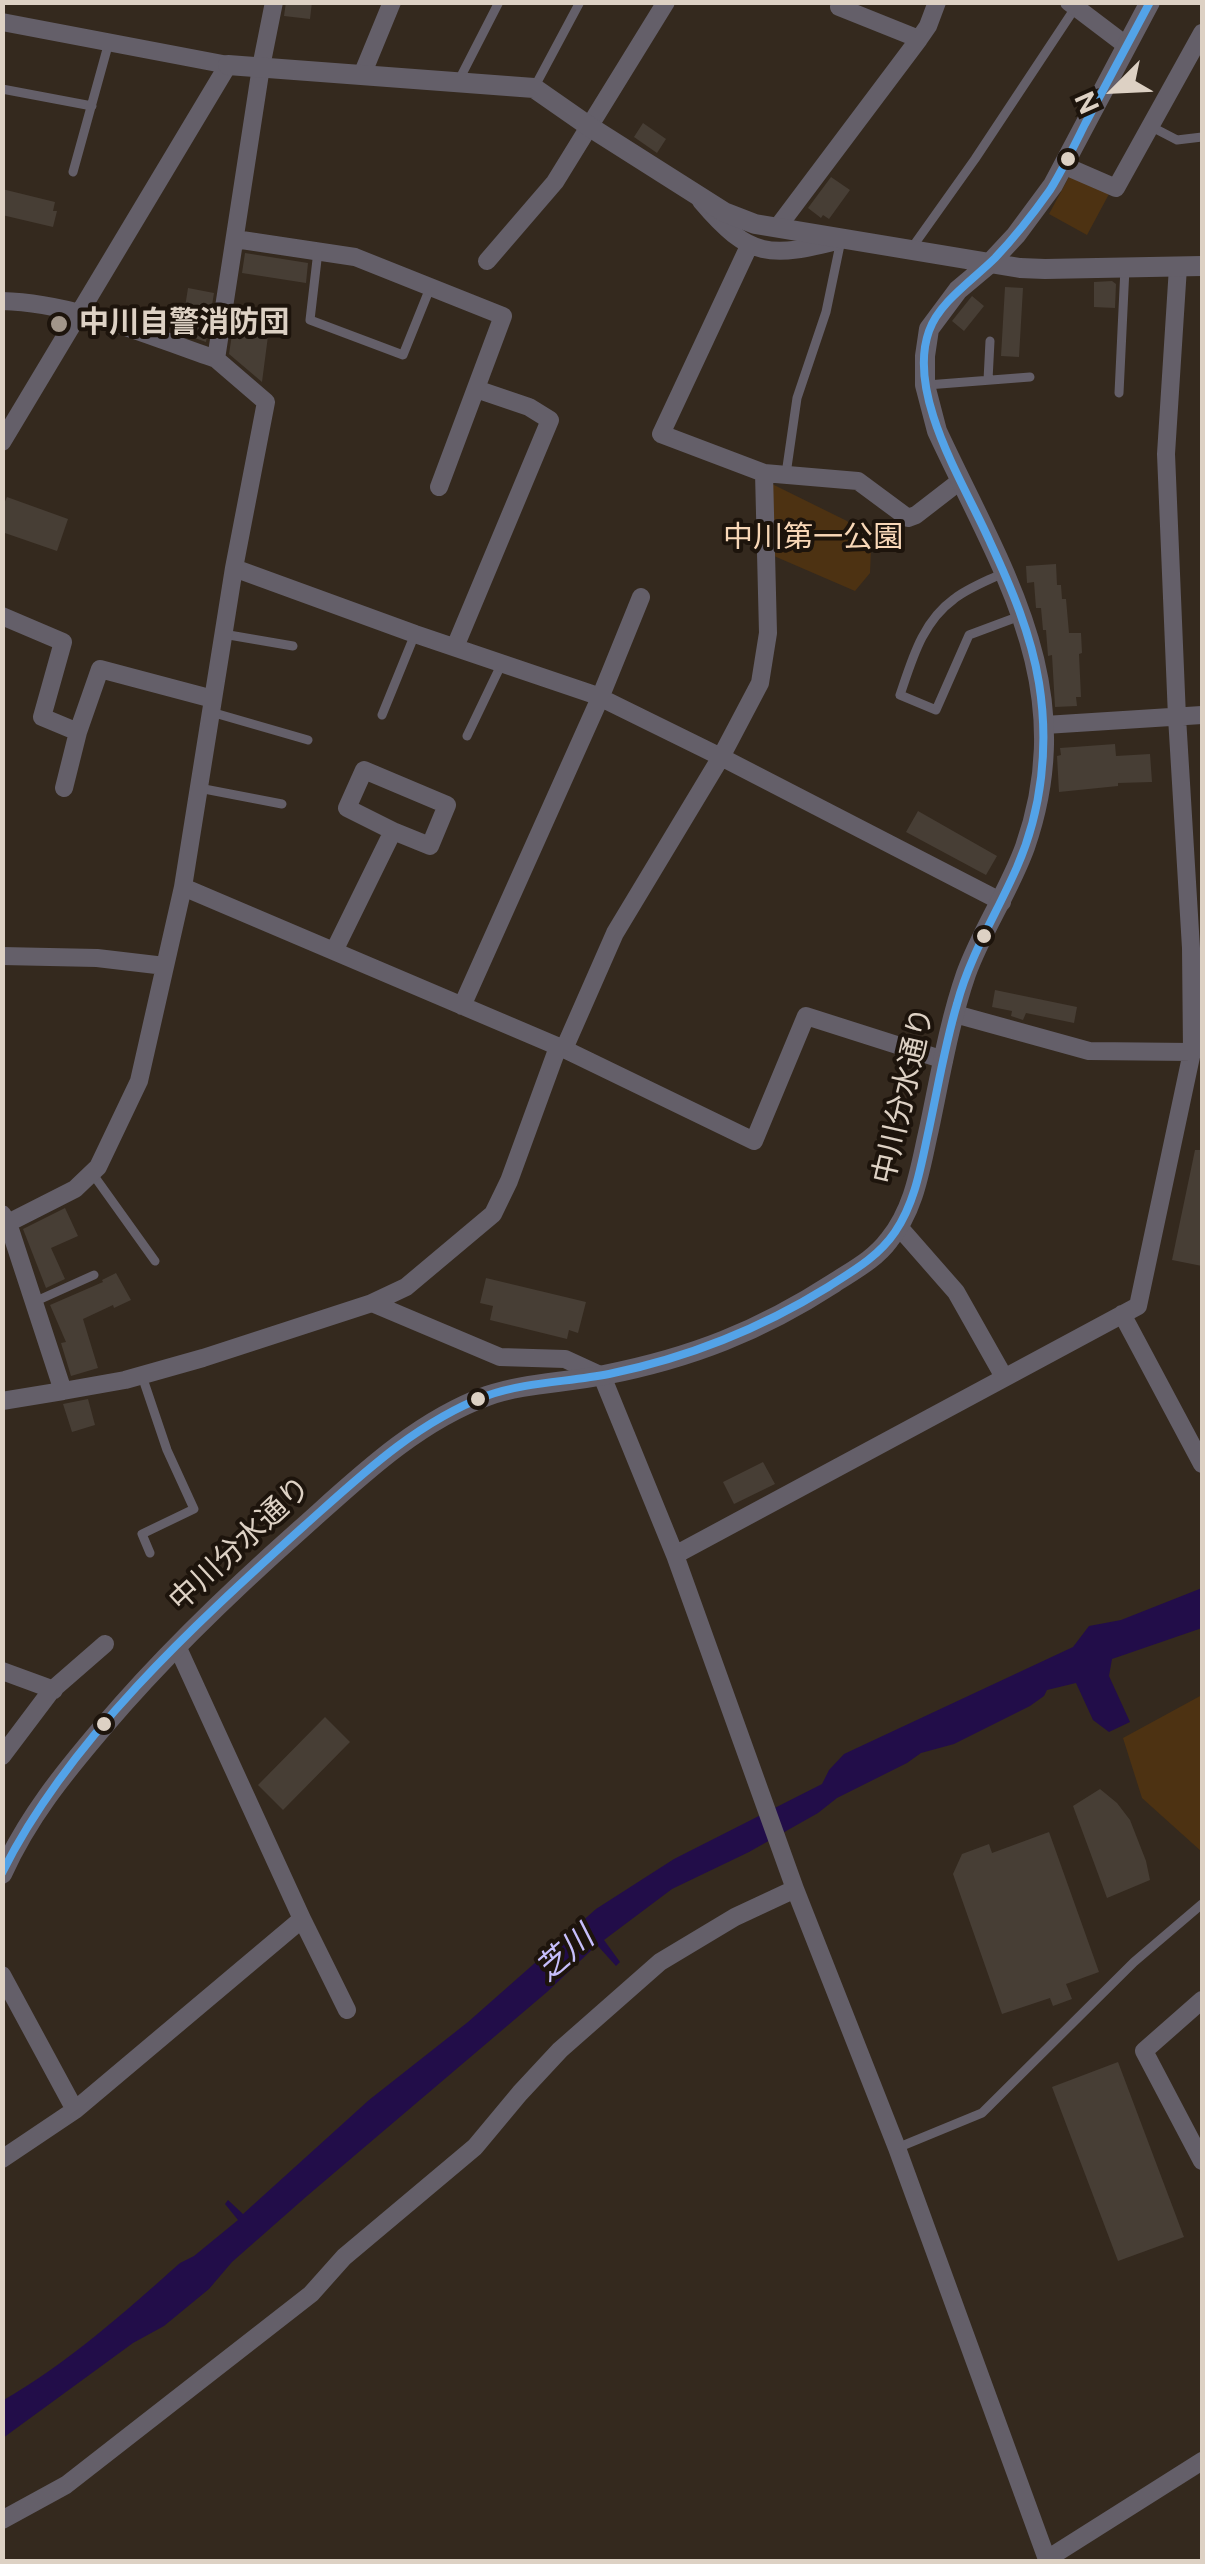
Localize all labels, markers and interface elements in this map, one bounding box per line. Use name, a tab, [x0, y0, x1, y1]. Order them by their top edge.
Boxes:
north arrow	[1065, 40, 1165, 140]
text: N	[1066, 86, 1108, 119]
unlabelled marker	[1058, 149, 1078, 169]
place label: 中川自警消防団	[79, 306, 289, 342]
marker: 中川自警消防団	[48, 313, 70, 335]
park label: 中川第一公園	[723, 521, 903, 557]
unlabelled marker	[974, 926, 994, 946]
street label: 中川分水通り	[867, 1004, 943, 1188]
unlabelled marker	[468, 1389, 488, 1409]
street label: 中川分水通り	[163, 1470, 319, 1620]
unlabelled marker	[94, 1714, 114, 1734]
water label: 芝川	[529, 1920, 603, 1990]

